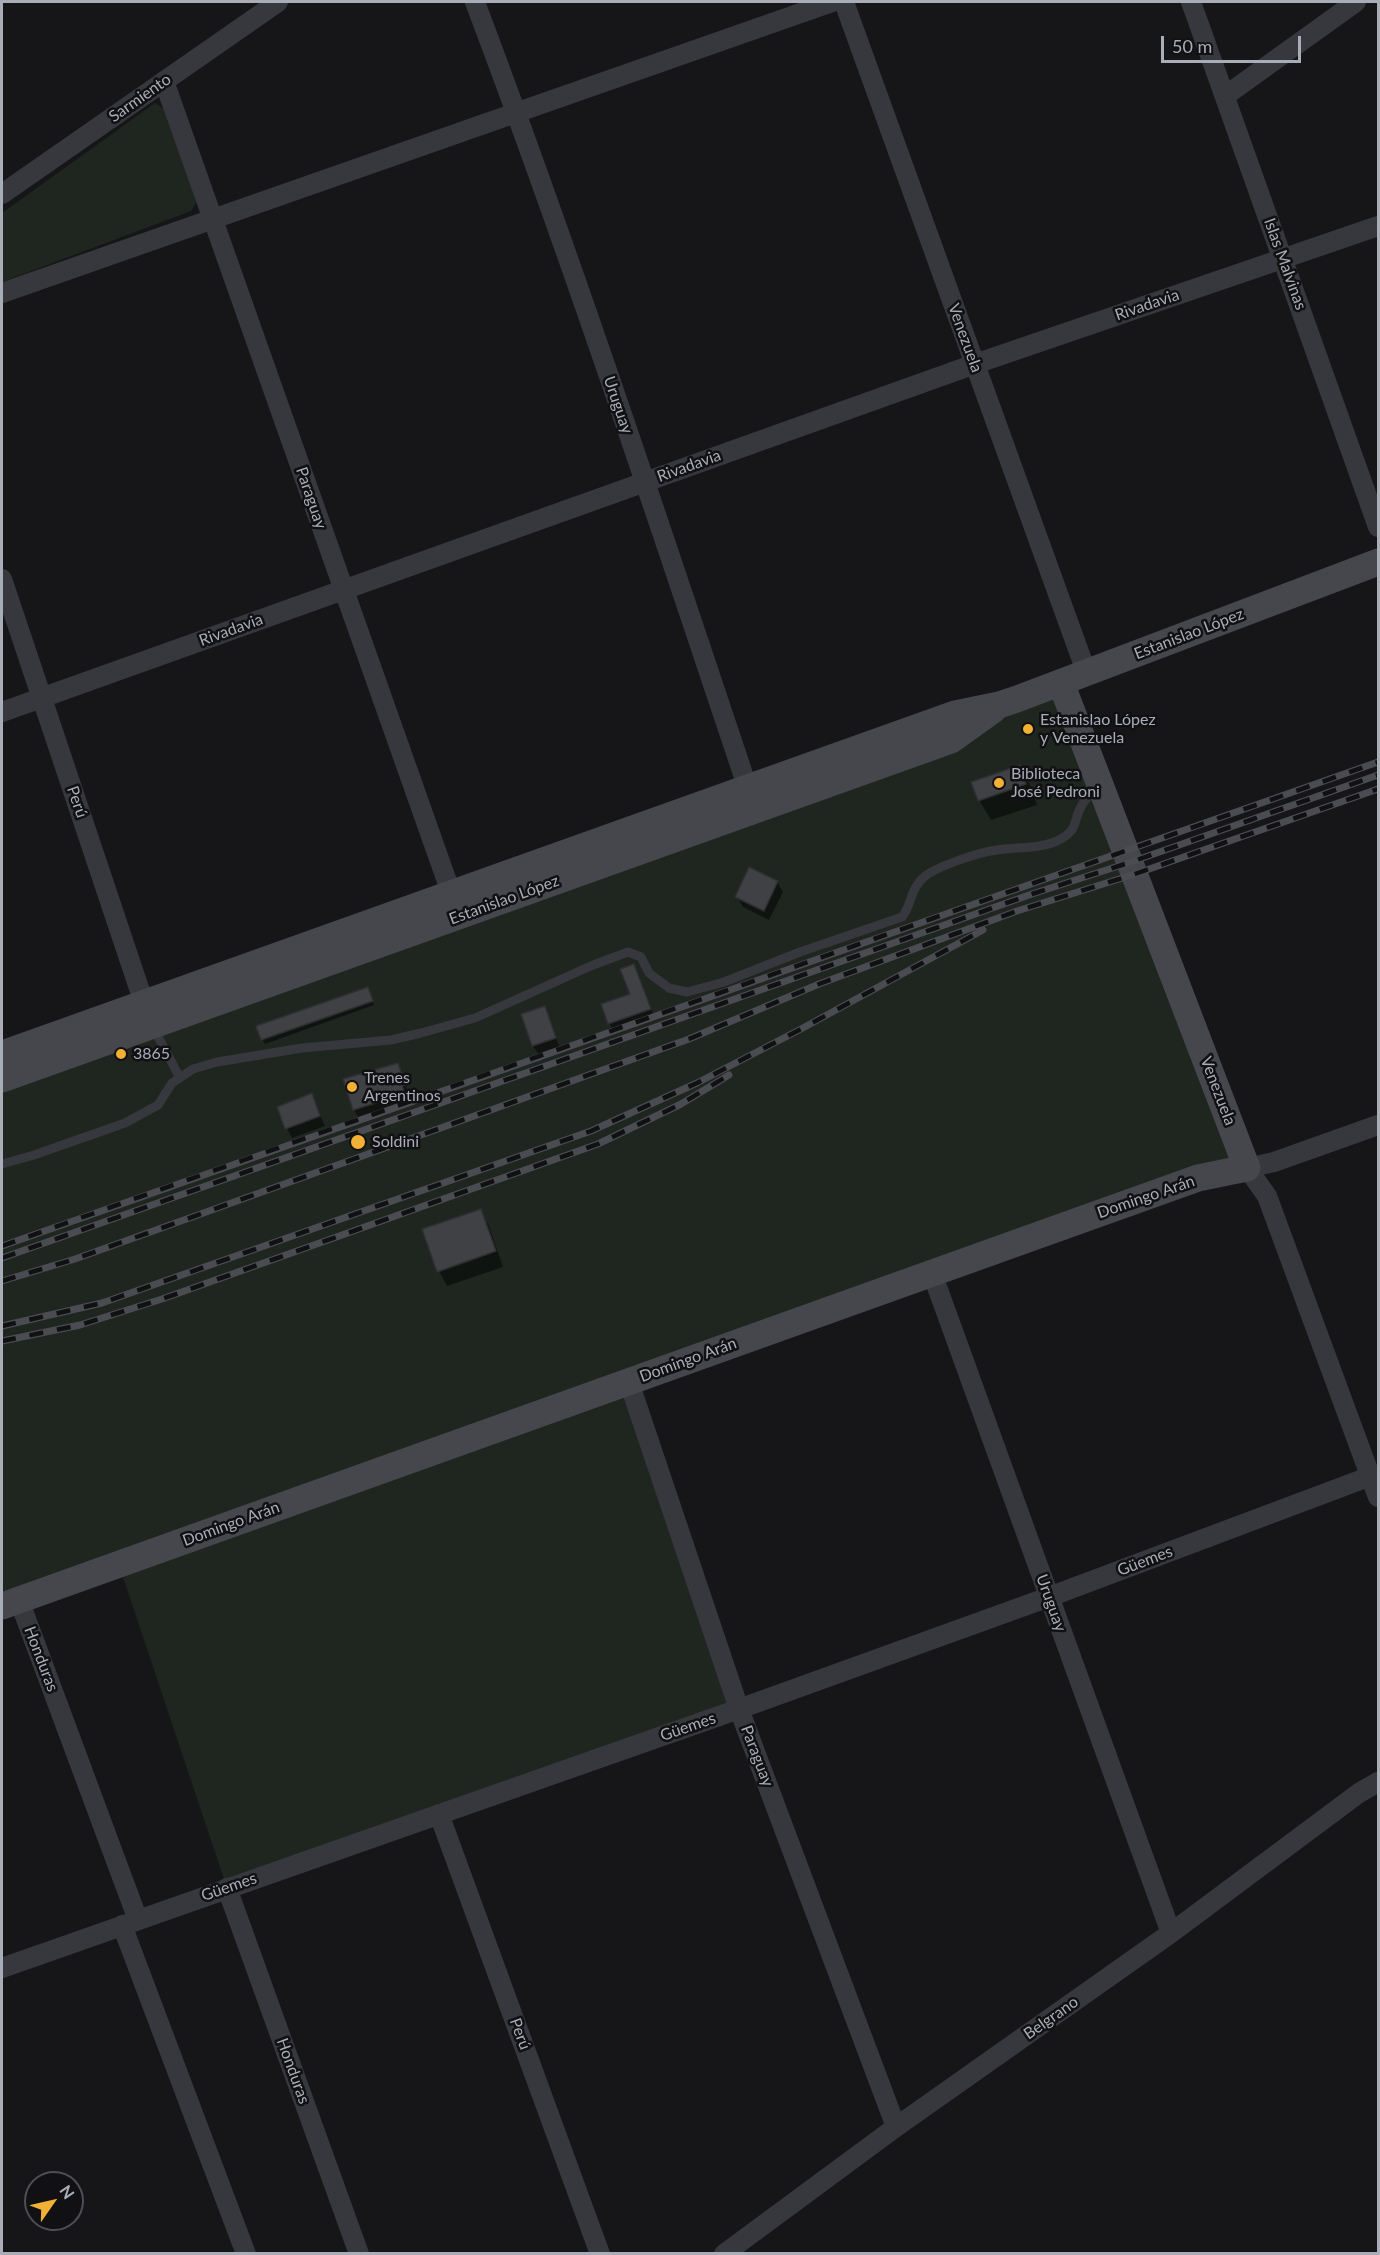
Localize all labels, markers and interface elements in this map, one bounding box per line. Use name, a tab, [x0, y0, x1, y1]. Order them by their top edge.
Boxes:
scale bar	[1164, 24, 1304, 62]
text: 50 m	[1172, 35, 1212, 57]
street label: Sarmiento	[105, 70, 175, 126]
street label: Islas Malvinas	[1260, 216, 1310, 312]
street label: Rivadavia	[1112, 285, 1182, 325]
street label: Venezuela	[944, 301, 986, 375]
street label: Uruguay	[599, 374, 637, 436]
street label: Rivadavia	[654, 446, 724, 486]
street label: Paraguay	[291, 465, 331, 531]
street label: Estanislao López	[1132, 604, 1246, 664]
street label: Rivadavia	[196, 610, 266, 650]
place label: Estanislao López y Venezuela	[1040, 710, 1156, 748]
marker: Estanislao López y Venezuela	[1021, 722, 1035, 736]
place label: Biblioteca José Pedroni	[1011, 764, 1100, 802]
marker: Biblioteca José Pedroni	[992, 776, 1006, 790]
street label: Perú	[63, 784, 91, 820]
street label: Estanislao López	[446, 871, 562, 929]
place label: 3865	[133, 1044, 170, 1064]
marker: 3865	[114, 1047, 128, 1061]
street label: Venezuela	[1196, 1054, 1240, 1128]
place label: Trenes Argentinos	[364, 1068, 441, 1106]
marker: Trenes Argentinos	[345, 1080, 359, 1094]
place label: Soldini	[372, 1132, 419, 1152]
marker: Soldini	[349, 1133, 367, 1151]
street label: Domingo Arán	[1095, 1171, 1197, 1223]
street label: Domingo Arán	[637, 1334, 739, 1386]
street label: Domingo Arán	[180, 1498, 282, 1550]
street label: Güemes	[1115, 1542, 1175, 1580]
street label: Uruguay	[1032, 1572, 1070, 1634]
street label: Honduras	[20, 1624, 62, 1694]
street label: Güemes	[658, 1709, 718, 1745]
street label: Paraguay	[737, 1723, 777, 1789]
street label: Güemes	[199, 1869, 259, 1905]
street label: Belgrano	[1020, 1992, 1082, 2044]
street label: Perú	[505, 2016, 535, 2052]
street label: Honduras	[272, 2036, 314, 2106]
north arrow	[24, 2171, 84, 2231]
text: N	[56, 2181, 79, 2202]

